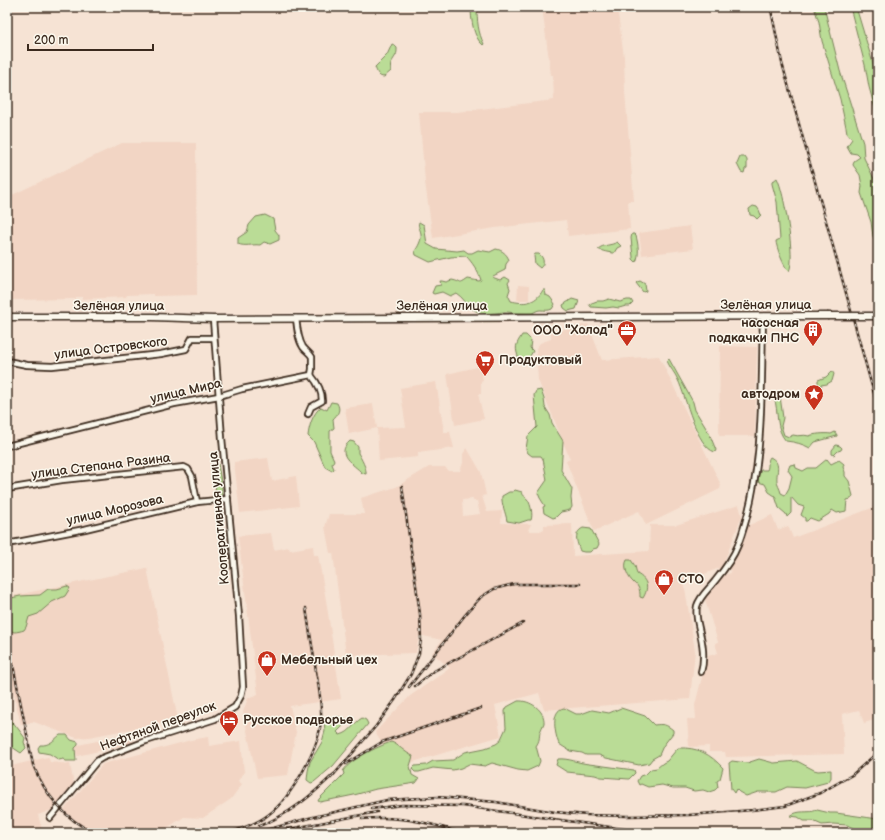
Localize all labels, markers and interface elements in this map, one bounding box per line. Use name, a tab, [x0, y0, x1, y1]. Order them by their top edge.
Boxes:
scale bar	[28, 26, 153, 52]
text: 200 m	[34, 33, 68, 48]
street label: Зелёная улица	[720, 297, 812, 313]
street label: Зелёная улица	[73, 298, 165, 314]
street label: Зелёная улица	[396, 298, 488, 314]
place label: насосная подкачки ПНС	[709, 315, 799, 346]
office icon: ООО "Холод"	[616, 319, 638, 347]
building icon: насосная подкачки ПНС	[802, 319, 824, 347]
place label: ООО "Холод"	[533, 322, 613, 338]
street label: улица Островского	[54, 333, 169, 363]
supermarket icon: Продуктовый	[474, 349, 496, 377]
place label: Продуктовый	[499, 352, 582, 368]
street label: улица Мира	[149, 375, 223, 407]
place icon: автодром	[803, 383, 825, 411]
place label: автодром	[741, 386, 800, 402]
street label: улица Степана Разина	[31, 450, 172, 482]
street label: Кооперативная улица	[205, 450, 233, 585]
street label: улица Морозова	[65, 491, 165, 529]
shop icon: СТО	[653, 568, 675, 596]
place label: СТО	[678, 571, 704, 587]
shop icon: Мебельный цех	[256, 649, 278, 677]
place label: Мебельный цех	[281, 652, 377, 668]
street label: Нефтяной переулок	[98, 698, 218, 754]
hotel icon: Русское подворье	[218, 709, 240, 737]
place label: Русское подворье	[243, 712, 353, 728]

